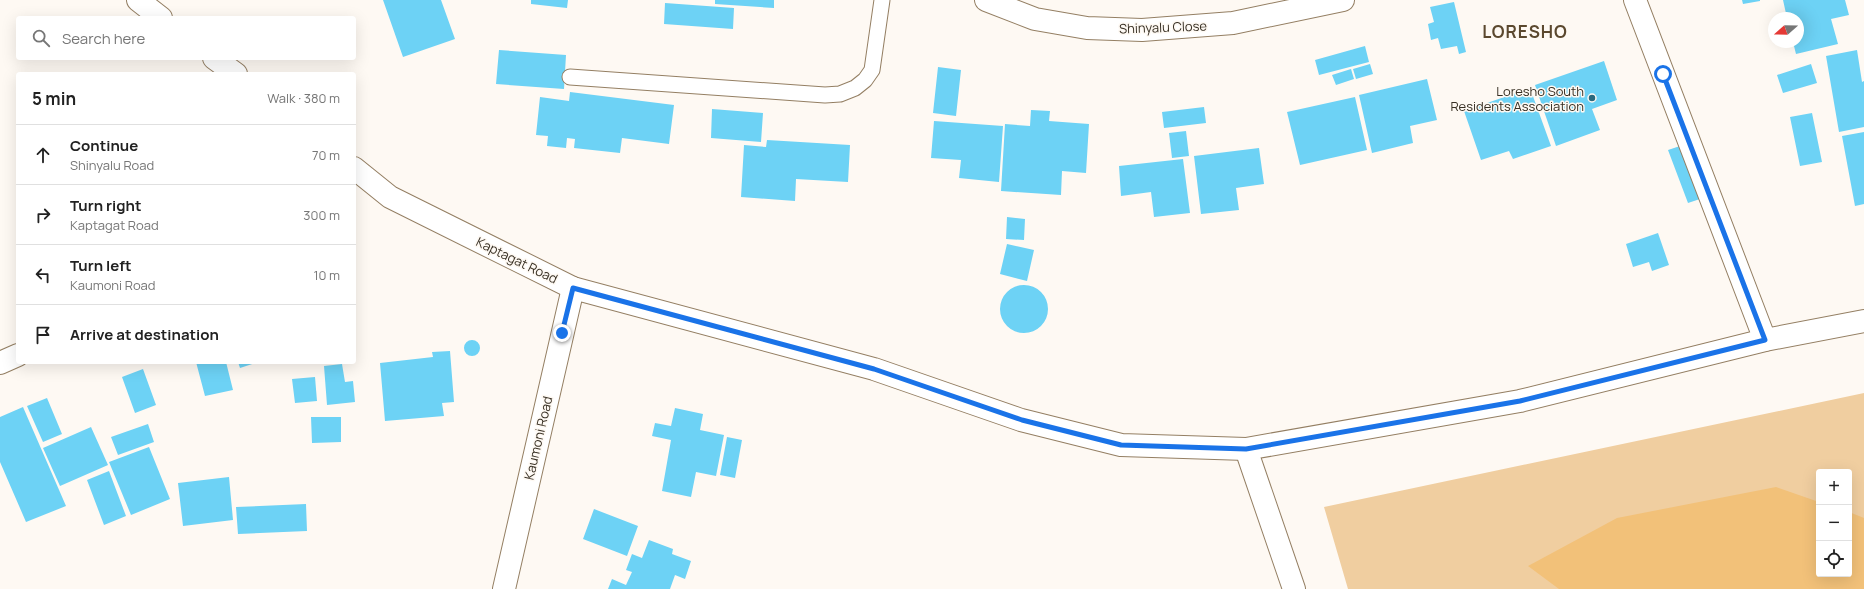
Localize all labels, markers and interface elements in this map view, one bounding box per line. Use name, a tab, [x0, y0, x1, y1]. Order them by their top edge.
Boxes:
north arrow	[1768, 12, 1804, 48]
search box	[16, 16, 356, 60]
street label: Shinyalu Close	[1119, 16, 1208, 38]
district label: LORESHO	[1482, 20, 1568, 43]
icon: search	[30, 27, 52, 49]
text: Search here	[62, 28, 145, 49]
route start	[1654, 65, 1672, 83]
place label: Loresho South Residents Association	[1450, 82, 1584, 115]
text: 5 min	[32, 87, 76, 110]
text: Walk · 380 m	[267, 89, 340, 107]
marker: Loresho South Residents Association	[1587, 93, 1597, 103]
text: Continue	[70, 135, 138, 156]
icon: ahead	[32, 144, 54, 166]
text: 70 m	[312, 146, 340, 164]
text: Shinyalu Road	[70, 156, 154, 174]
text: Turn right	[70, 195, 141, 216]
icon: right	[32, 204, 54, 226]
text: 300 m	[303, 206, 340, 224]
text: Kaptagat Road	[70, 216, 159, 234]
street label: Kaptagat Road	[473, 232, 561, 288]
text: Turn left	[70, 255, 132, 276]
icon: left	[32, 264, 54, 286]
text: 10 m	[313, 266, 340, 284]
text: Kaumoni Road	[70, 276, 156, 294]
icon: arrive	[32, 324, 54, 346]
text: Arrive at destination	[70, 324, 219, 345]
route end	[553, 324, 571, 342]
street label: Kaumoni Road	[520, 394, 556, 482]
map controls	[1816, 469, 1852, 577]
button: +	[1816, 469, 1852, 505]
button: −	[1816, 505, 1852, 541]
button: locate	[1816, 541, 1852, 577]

